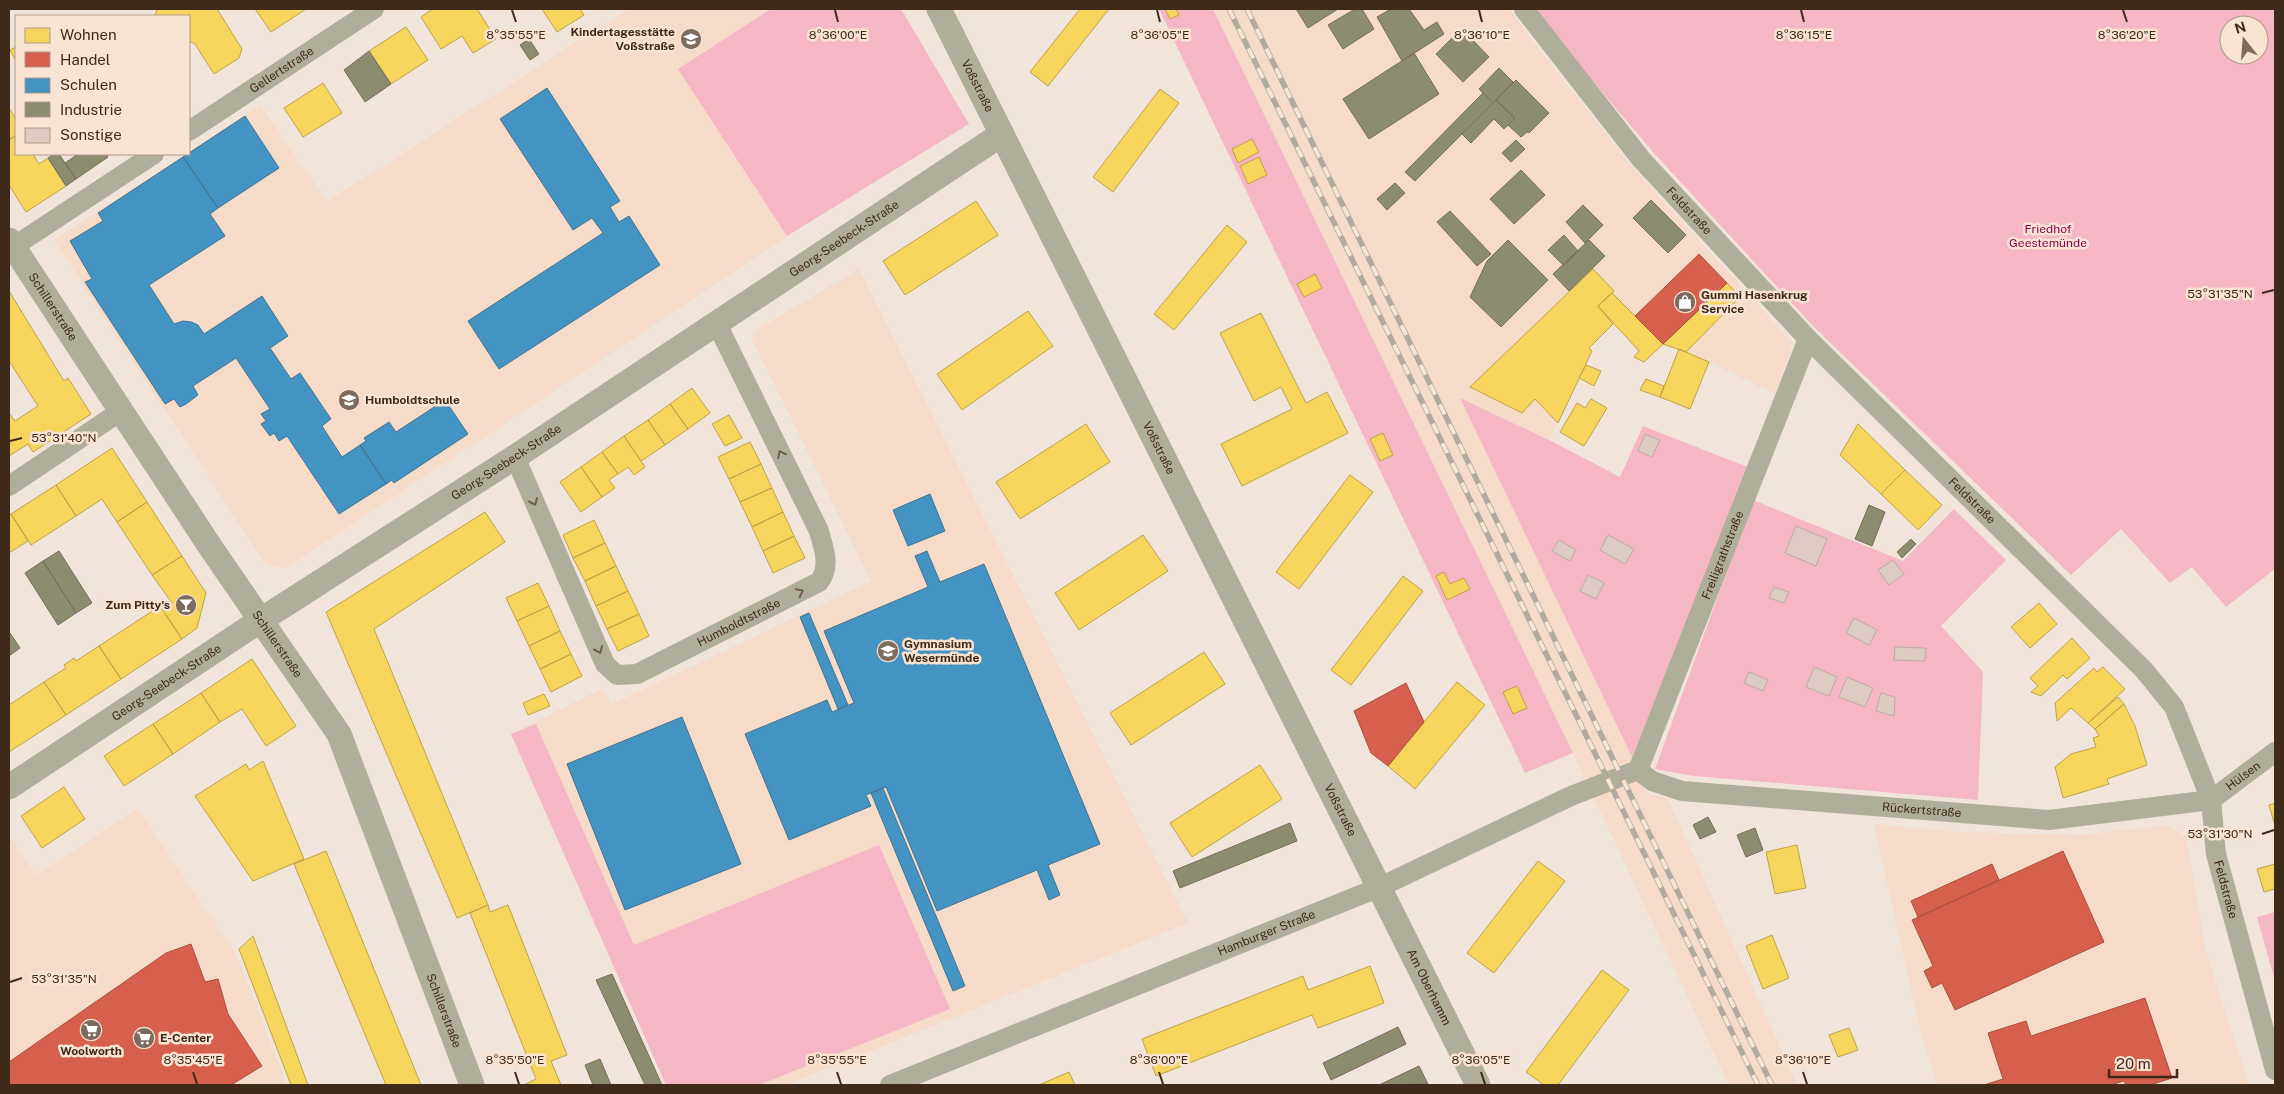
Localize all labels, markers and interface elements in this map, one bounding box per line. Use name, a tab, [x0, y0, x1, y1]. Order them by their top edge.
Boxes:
legend	[15, 15, 190, 155]
north arrow	[2219, 15, 2269, 65]
text: N	[2233, 18, 2248, 37]
place label: Kindertagesstätte Voßstraße	[570, 25, 675, 53]
text: Wohnen	[60, 26, 117, 43]
school or university icon: Kindertagesstätte Voßstraße	[679, 27, 703, 51]
text: 8°35'55"E	[486, 28, 546, 42]
text: 8°36'00"E	[809, 28, 867, 42]
text: 8°36'05"E	[1131, 28, 1189, 42]
text: 8°36'10"E	[1454, 28, 1510, 42]
text: 8°36'15"E	[1776, 28, 1832, 42]
text: 8°36'20"E	[2098, 28, 2156, 42]
street label: Gellertstraße	[247, 44, 317, 96]
text: Handel	[60, 51, 110, 68]
street label: Voßstraße	[958, 57, 997, 115]
text: Schulen	[60, 76, 117, 93]
text: Industrie	[60, 101, 122, 118]
text: Sonstige	[60, 126, 122, 143]
street label: Feldstraße	[1664, 184, 1715, 238]
street label: Georg-Seebeck-Straße	[787, 197, 902, 280]
park label: Friedhof Geestemünde	[2009, 222, 2087, 250]
street label: Schillerstraße	[26, 270, 80, 344]
text: 53°31'35"N	[2187, 287, 2253, 301]
place label: Gummi Hasenkrug Service	[1701, 288, 1808, 316]
shop icon: Gummi Hasenkrug Service	[1673, 290, 1697, 314]
school or university icon: Humboldtschule	[337, 388, 361, 412]
place label: Humboldtschule	[365, 393, 460, 407]
street label: Voßstraße	[1140, 419, 1178, 477]
street label: Georg-Seebeck-Straße	[449, 421, 564, 503]
text: 53°31'40"N	[31, 431, 97, 445]
one-way arrow	[777, 450, 787, 459]
street label: Feldstraße	[1946, 475, 1998, 527]
one-way arrow	[528, 497, 539, 506]
street label: Freiligrathstraße	[1699, 509, 1747, 601]
one-way arrow	[794, 588, 803, 598]
bar icon: Zum Pitty's	[174, 593, 198, 617]
street label: Humboldtstraße	[695, 596, 783, 649]
place label: Zum Pitty's	[105, 598, 170, 612]
street label: Schillerstraße	[249, 608, 305, 681]
place label: Gymnasium Wesermünde	[904, 637, 979, 665]
school or university icon: Gymnasium Wesermünde	[876, 639, 900, 663]
street label: Georg-Seebeck-Straße	[109, 641, 224, 724]
one-way arrow	[594, 646, 604, 654]
street label: Hülsen	[2223, 758, 2263, 793]
street label: Voßstraße	[1321, 781, 1359, 839]
street label: Rückertstraße	[1882, 800, 1962, 820]
text: 53°31'30"N	[2187, 827, 2253, 841]
street label: Feldstraße	[2211, 859, 2240, 920]
street label: Hamburger Straße	[1216, 907, 1317, 959]
street label: Am Oberhamm	[1404, 947, 1454, 1028]
text: 53°31'35"N	[31, 972, 97, 986]
street label: Schillerstraße	[423, 972, 464, 1050]
supermarket icon: Woolworth	[79, 1018, 103, 1042]
supermarket icon: E-Center	[132, 1026, 156, 1050]
place label: E-Center	[160, 1031, 211, 1045]
place label: Woolworth	[60, 1044, 122, 1058]
scale bar	[2109, 1046, 2176, 1078]
text: 8°35'45"E	[163, 1053, 223, 1067]
text: 8°35'50"E	[485, 1053, 545, 1067]
text: 8°35'55"E	[807, 1053, 867, 1067]
text: 8°36'00"E	[1130, 1053, 1188, 1067]
text: 8°36'05"E	[1452, 1053, 1510, 1067]
text: 8°36'10"E	[1775, 1053, 1831, 1067]
text: 20 m	[2116, 1055, 2151, 1072]

